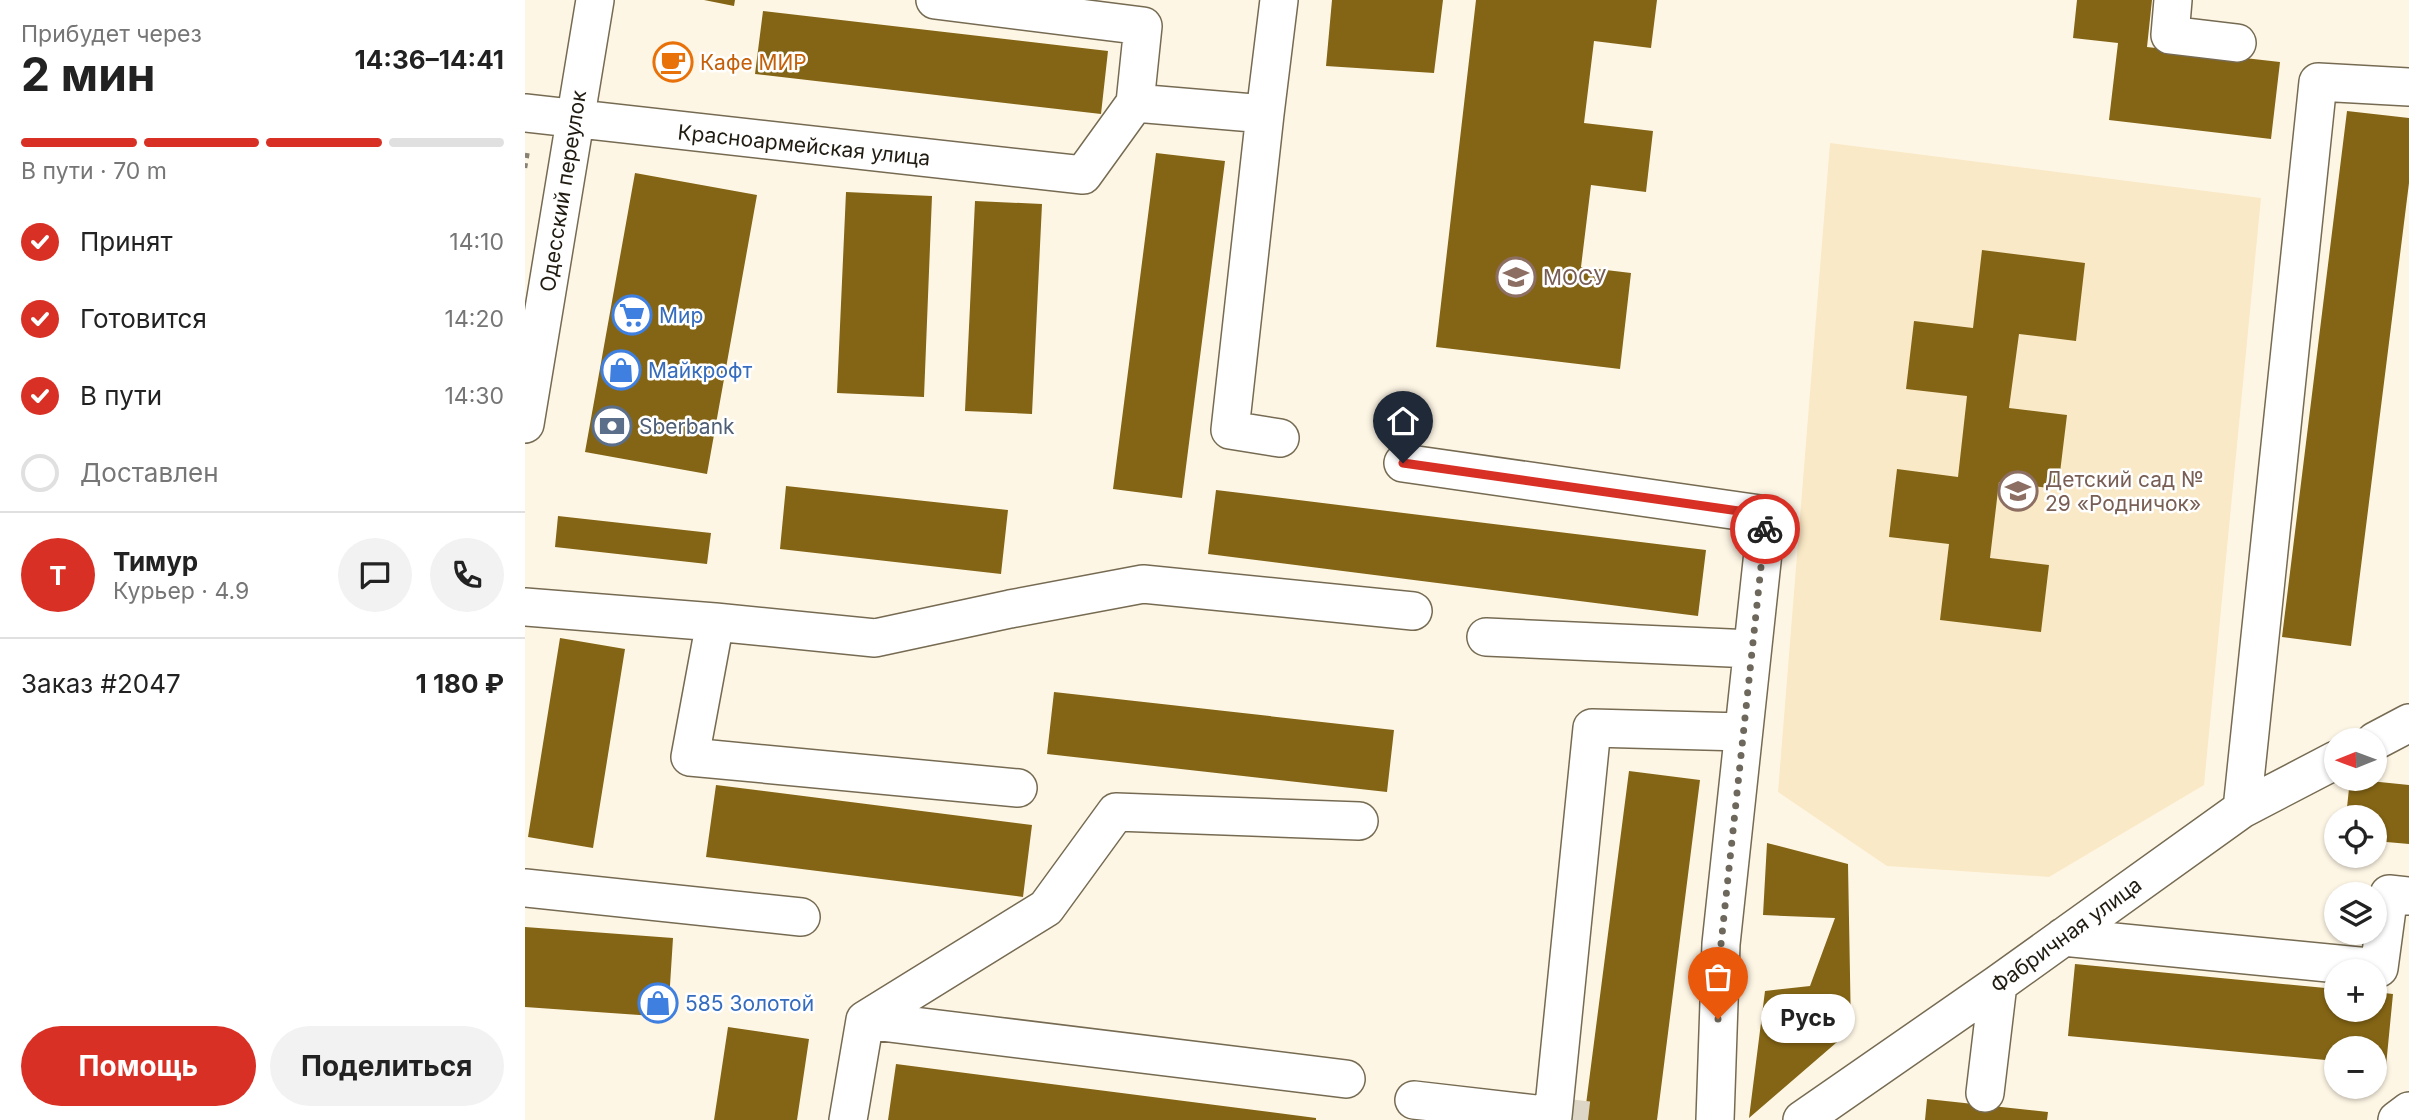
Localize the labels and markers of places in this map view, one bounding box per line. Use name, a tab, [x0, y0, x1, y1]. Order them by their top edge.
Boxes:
cafe icon: Кафе МИР	[652, 41, 694, 83]
place label: Кафе МИР	[700, 50, 807, 75]
school or university icon: МОСУ	[1495, 256, 1537, 298]
place label: МОСУ	[1543, 265, 1607, 290]
supermarket icon: Мир	[611, 294, 653, 336]
place label: Мир	[659, 303, 703, 328]
shop icon: Майкрофт	[600, 349, 642, 391]
place label: Майкрофт	[648, 358, 753, 383]
pin	[1373, 391, 1433, 463]
bank icon: Sberbank	[591, 405, 633, 447]
place label: Sberbank	[639, 414, 735, 439]
place label: Детский сад № 29 «Родничок»	[2045, 467, 2204, 516]
school or university icon: Детский сад № 29 «Родничок»	[1997, 470, 2039, 512]
pin	[1688, 947, 1748, 1019]
shop icon: 585 Золотой	[637, 982, 679, 1024]
place label: 585 Золотой	[685, 991, 814, 1016]
callout: Русь	[1760, 995, 1855, 1044]

